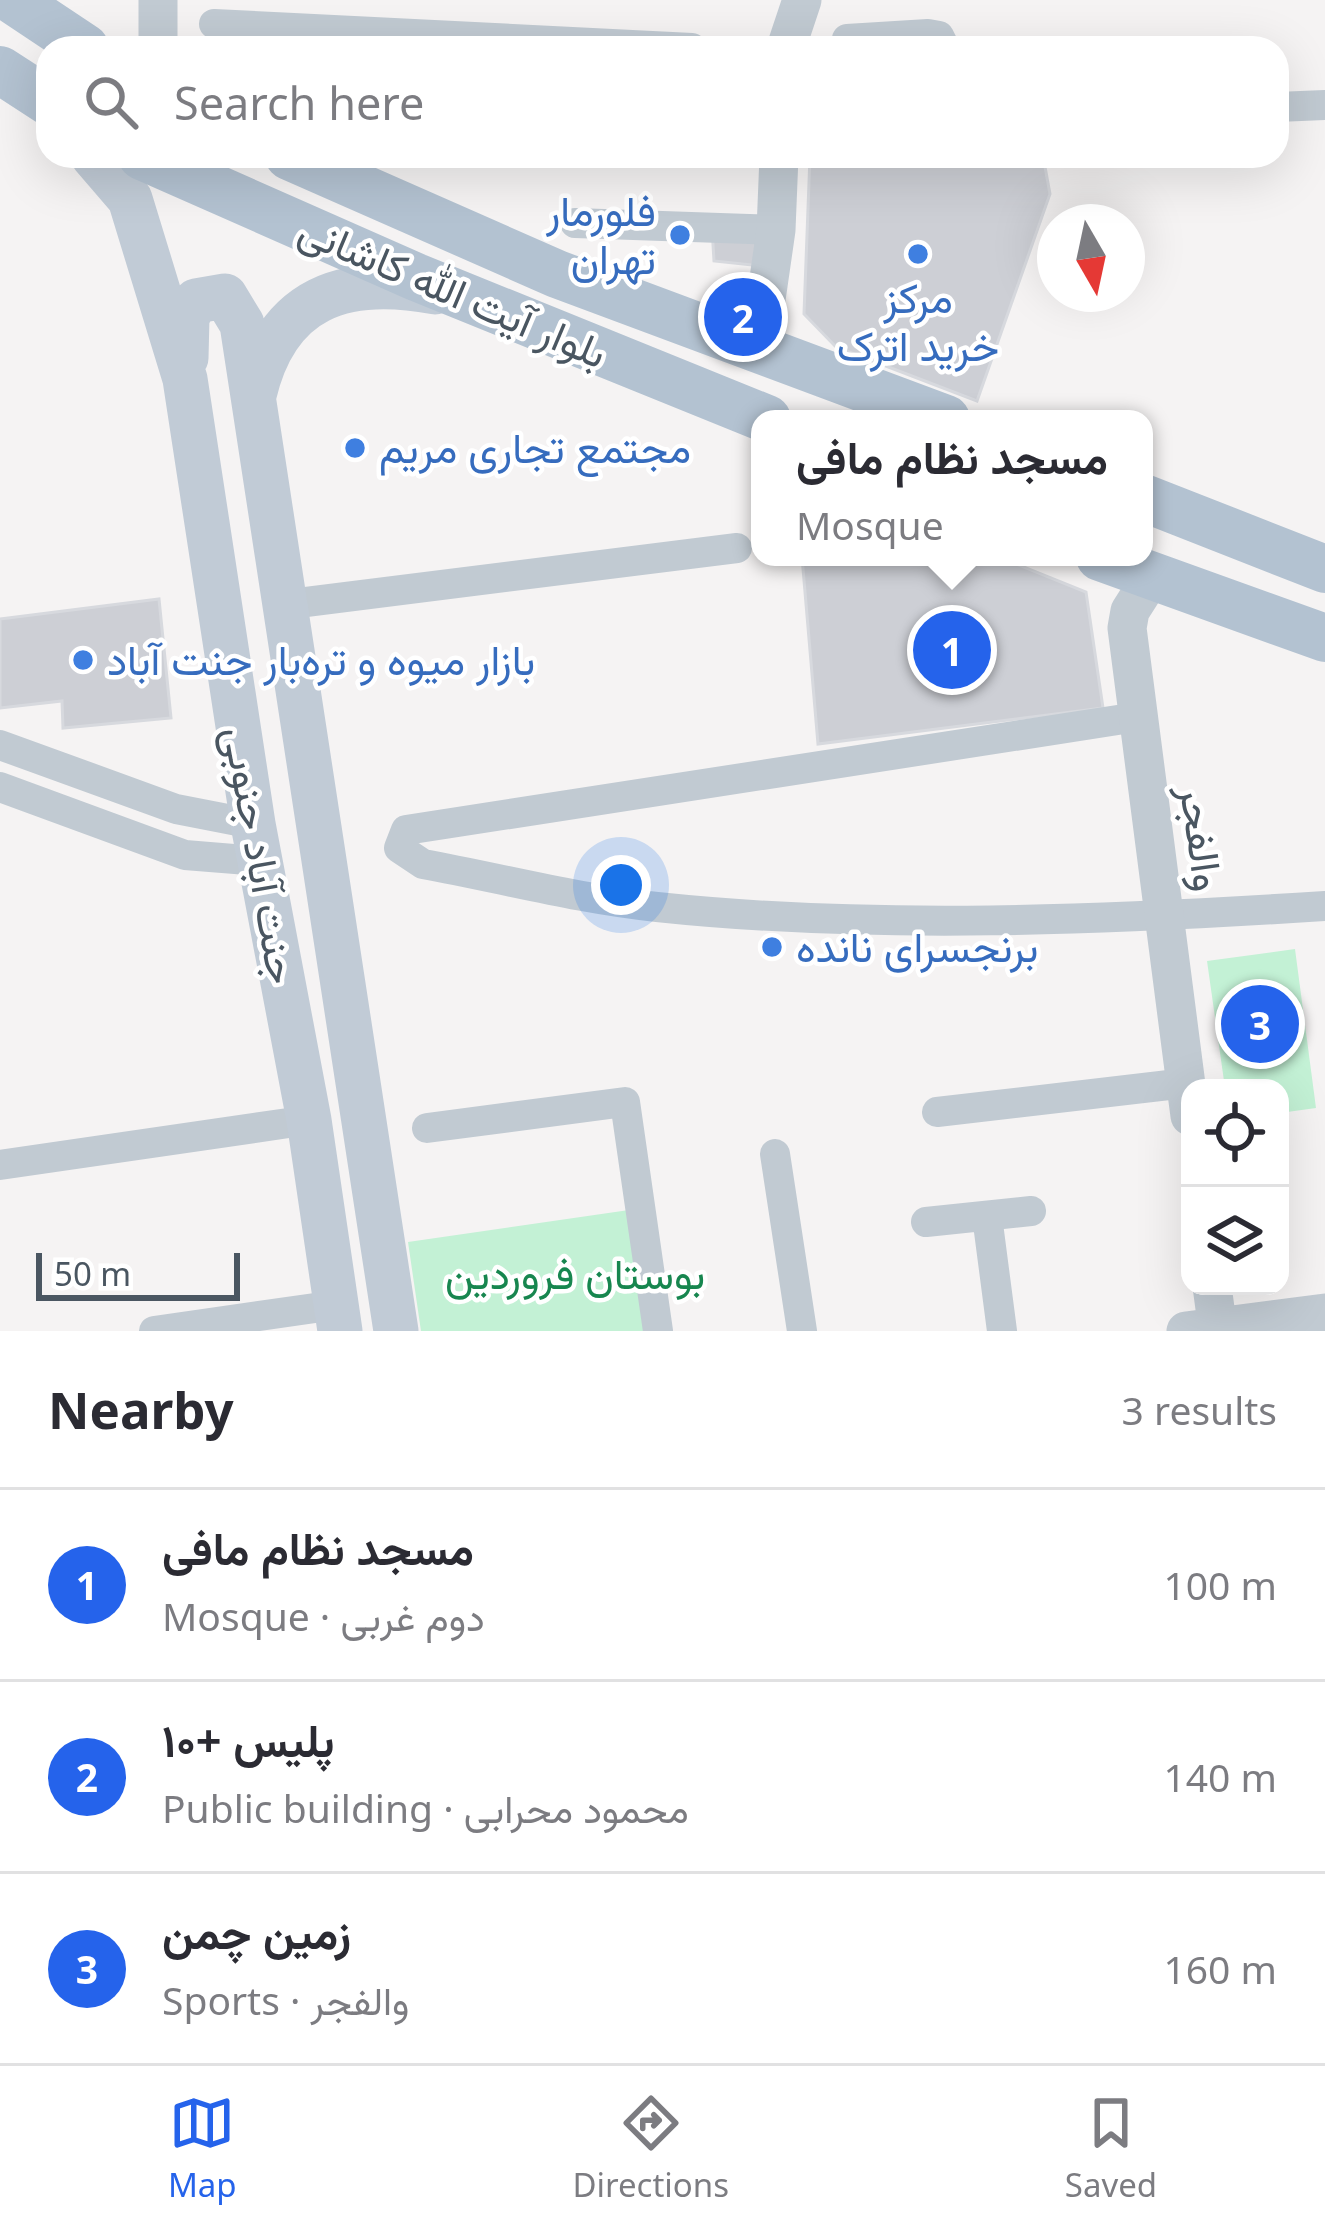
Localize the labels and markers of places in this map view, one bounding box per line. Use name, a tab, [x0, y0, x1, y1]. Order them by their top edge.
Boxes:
place label: فلورمار تهران	[545, 181, 656, 286]
marker: فلورمار تهران	[667, 222, 693, 248]
marker: مرکز خرید اترک	[905, 241, 931, 267]
place label: مرکز خرید اترک	[837, 268, 999, 373]
pin: 2	[704, 272, 782, 362]
place label: مجتمع تجاری مریم	[379, 418, 691, 477]
marker: مجتمع تجاری مریم	[342, 435, 368, 461]
pin: 1	[913, 605, 991, 695]
place label: بازار میوه و تره‌بار جنت آباد	[107, 630, 535, 687]
marker: بازار میوه و تره‌بار جنت آباد	[70, 647, 96, 673]
place label: برنجسرای نانده	[796, 917, 1038, 974]
marker: برنجسرای نانده	[759, 934, 785, 960]
pin: 3	[1221, 979, 1299, 1069]

